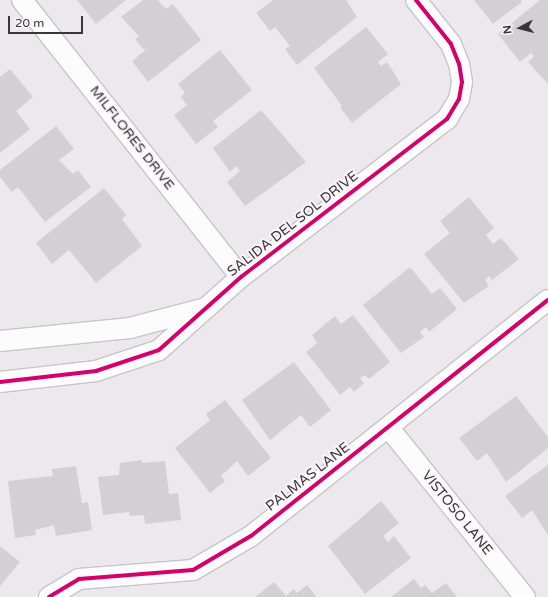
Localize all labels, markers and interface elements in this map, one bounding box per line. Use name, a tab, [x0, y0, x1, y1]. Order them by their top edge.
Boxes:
scale bar	[10, 8, 85, 34]
north arrow	[500, 8, 540, 48]
text: 20 m	[15, 16, 44, 30]
text: N	[501, 24, 515, 35]
street label: MILFLORES DRIVE	[86, 82, 178, 194]
street label: SALIDA DEL SOL DRIVE	[224, 168, 362, 280]
street label: PALMAS LANE	[263, 439, 353, 515]
street label: VISTOSO LANE	[418, 468, 496, 558]

